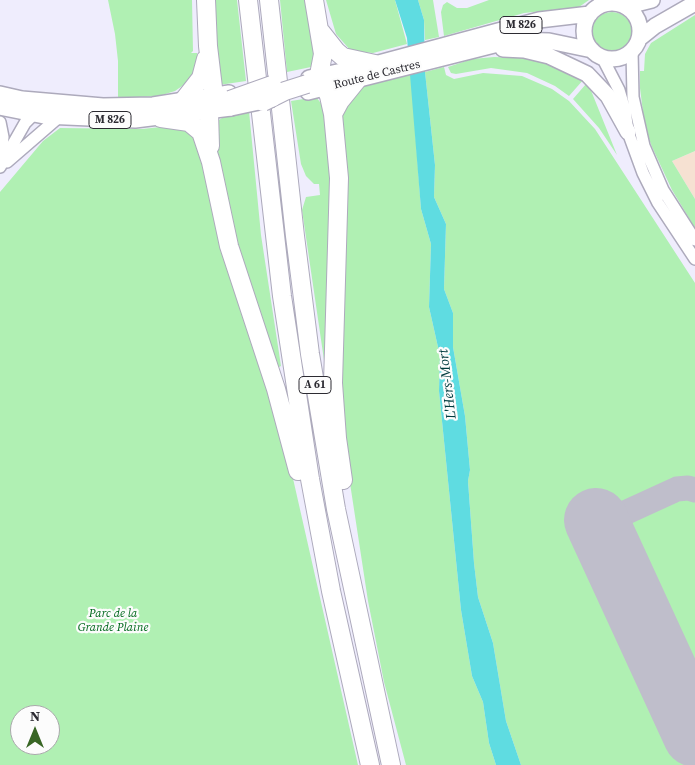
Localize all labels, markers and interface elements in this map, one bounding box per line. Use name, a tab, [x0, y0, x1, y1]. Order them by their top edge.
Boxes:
road number: M 826	[500, 16, 542, 34]
street label: Route de Castres	[332, 57, 422, 93]
road number: M 826	[89, 112, 131, 128]
water label: L'Hers-Mort	[435, 348, 461, 420]
road number: A 61	[299, 376, 331, 394]
park label: Parc de la Grande Plaine	[78, 607, 148, 635]
north arrow	[10, 705, 60, 755]
text: N	[30, 706, 40, 726]

